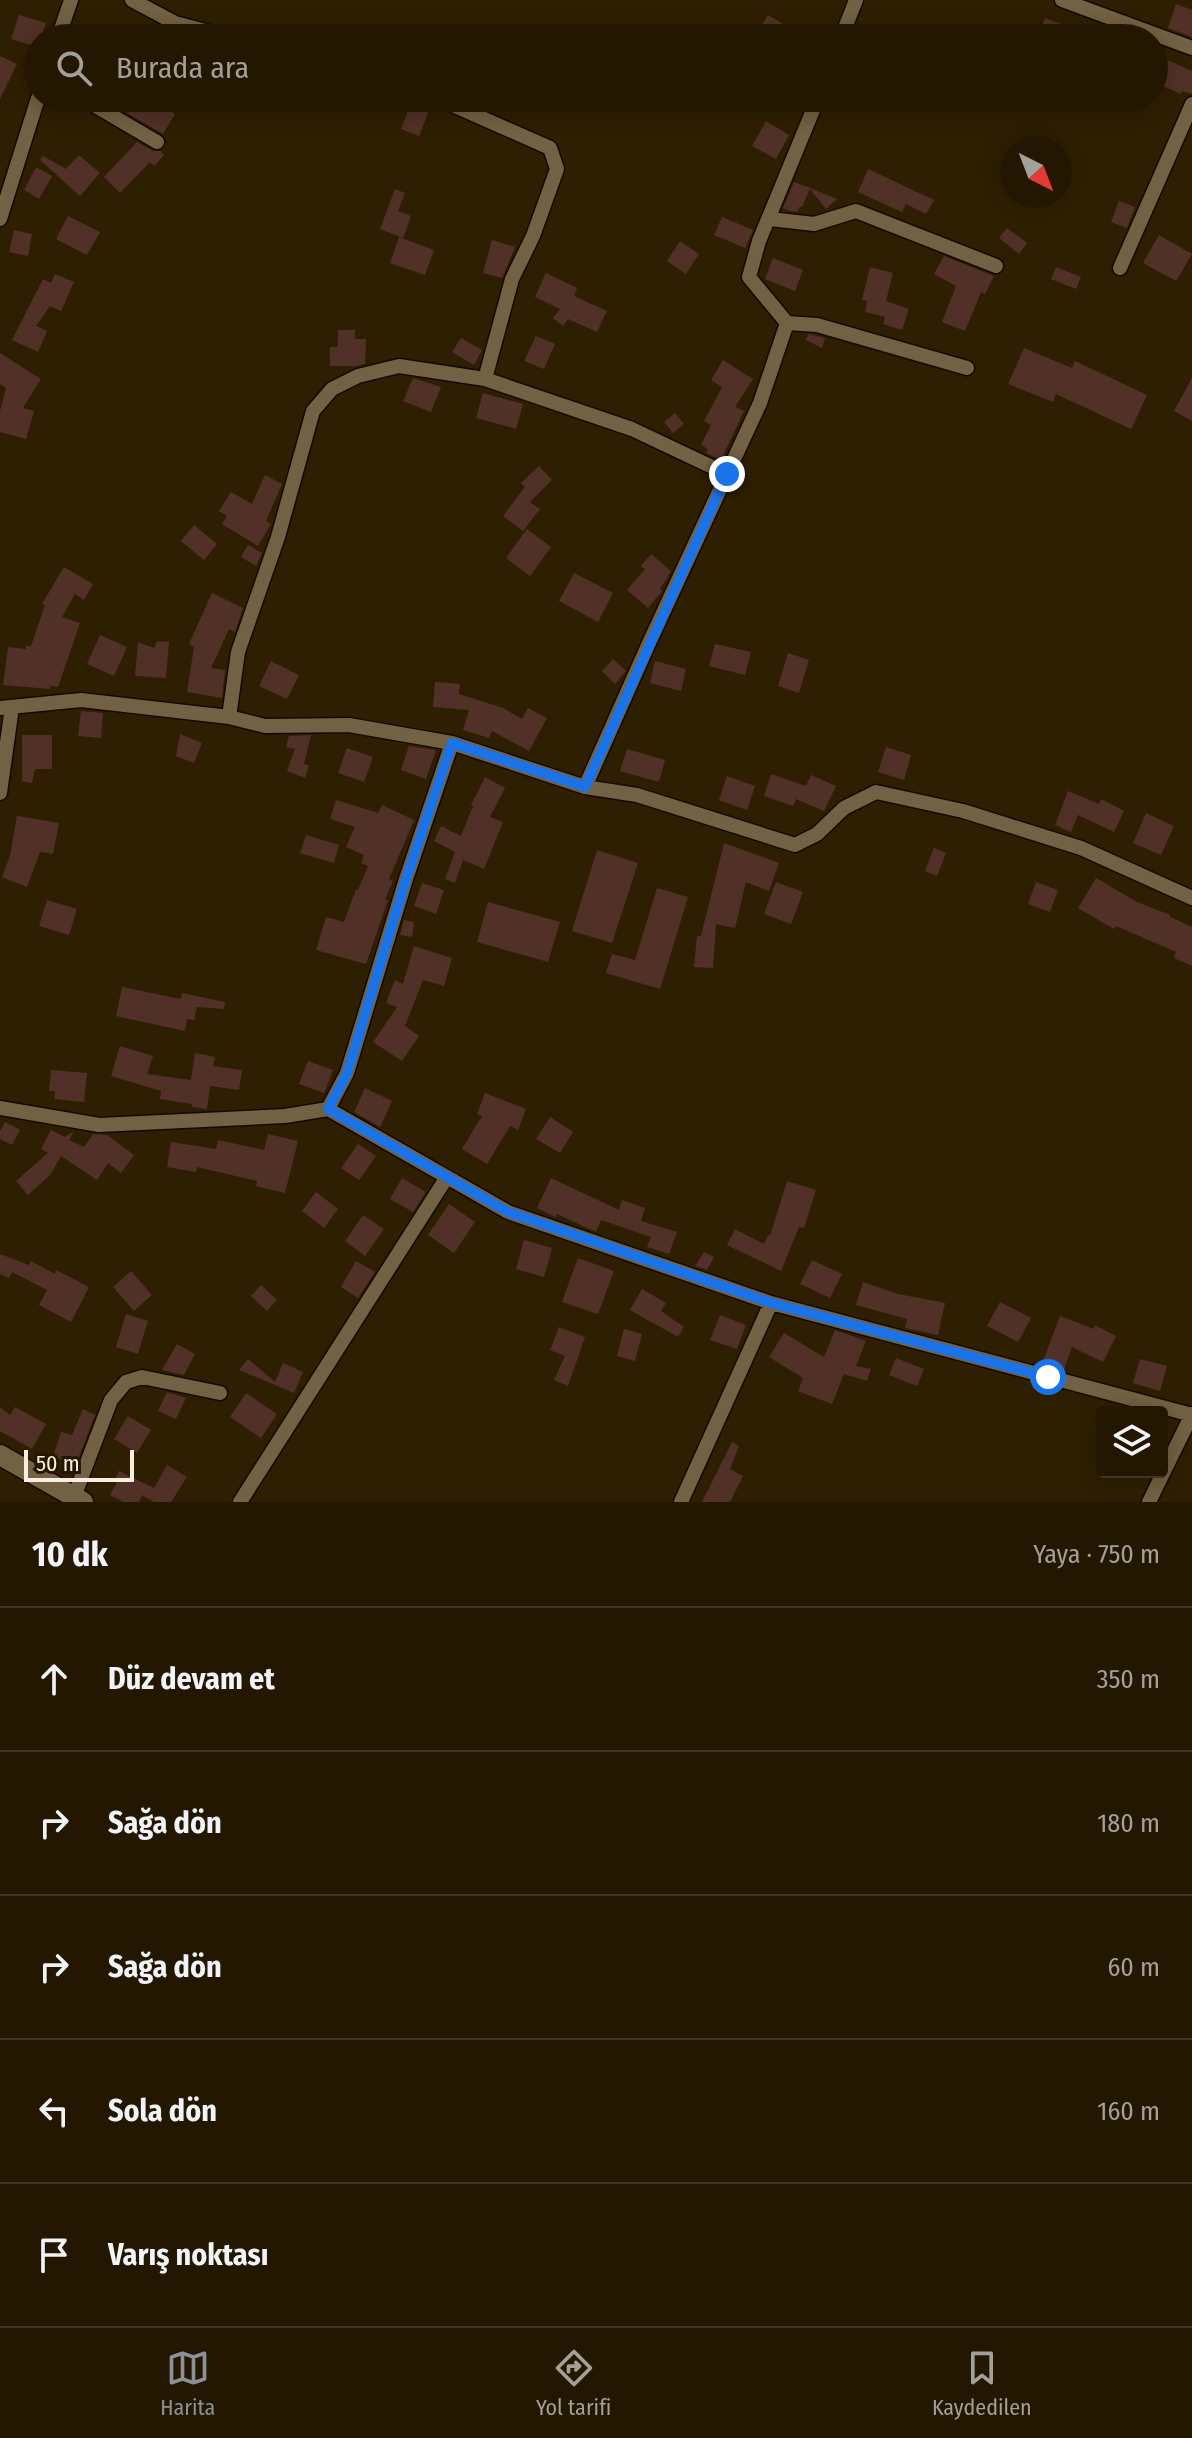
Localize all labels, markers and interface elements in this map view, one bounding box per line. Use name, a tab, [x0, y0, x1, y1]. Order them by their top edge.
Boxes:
search box	[24, 24, 1168, 112]
icon: search	[52, 46, 96, 90]
text: Burada ara	[116, 50, 249, 86]
north arrow	[1000, 136, 1072, 208]
route end	[709, 456, 745, 492]
route start	[1030, 1359, 1066, 1395]
map controls	[1096, 1406, 1168, 1478]
button: layers	[1096, 1406, 1168, 1478]
scale bar	[24, 1446, 134, 1482]
text: 50 m	[36, 1450, 80, 1477]
text: 10 dk	[32, 1534, 108, 1575]
text: Yaya · 750 m	[1033, 1539, 1160, 1570]
icon: ahead	[32, 1657, 76, 1701]
text: Düz devam et	[108, 1661, 275, 1697]
text: 350 m	[1097, 1664, 1160, 1695]
icon: right	[32, 1801, 76, 1845]
text: Sağa dön	[108, 1805, 222, 1841]
text: 180 m	[1097, 1808, 1160, 1839]
icon: right	[32, 1945, 76, 1989]
text: Sağa dön	[108, 1949, 222, 1985]
text: 60 m	[1107, 1952, 1160, 1983]
icon: left	[32, 2089, 76, 2133]
text: Sola dön	[108, 2093, 217, 2129]
text: 160 m	[1097, 2096, 1160, 2127]
icon: arrive	[32, 2233, 76, 2277]
text: Varış noktası	[108, 2237, 269, 2273]
tab: Harita	[160, 2346, 215, 2421]
tab: Yol tarifi	[536, 2346, 611, 2421]
tab: Kaydedilen	[932, 2346, 1032, 2421]

